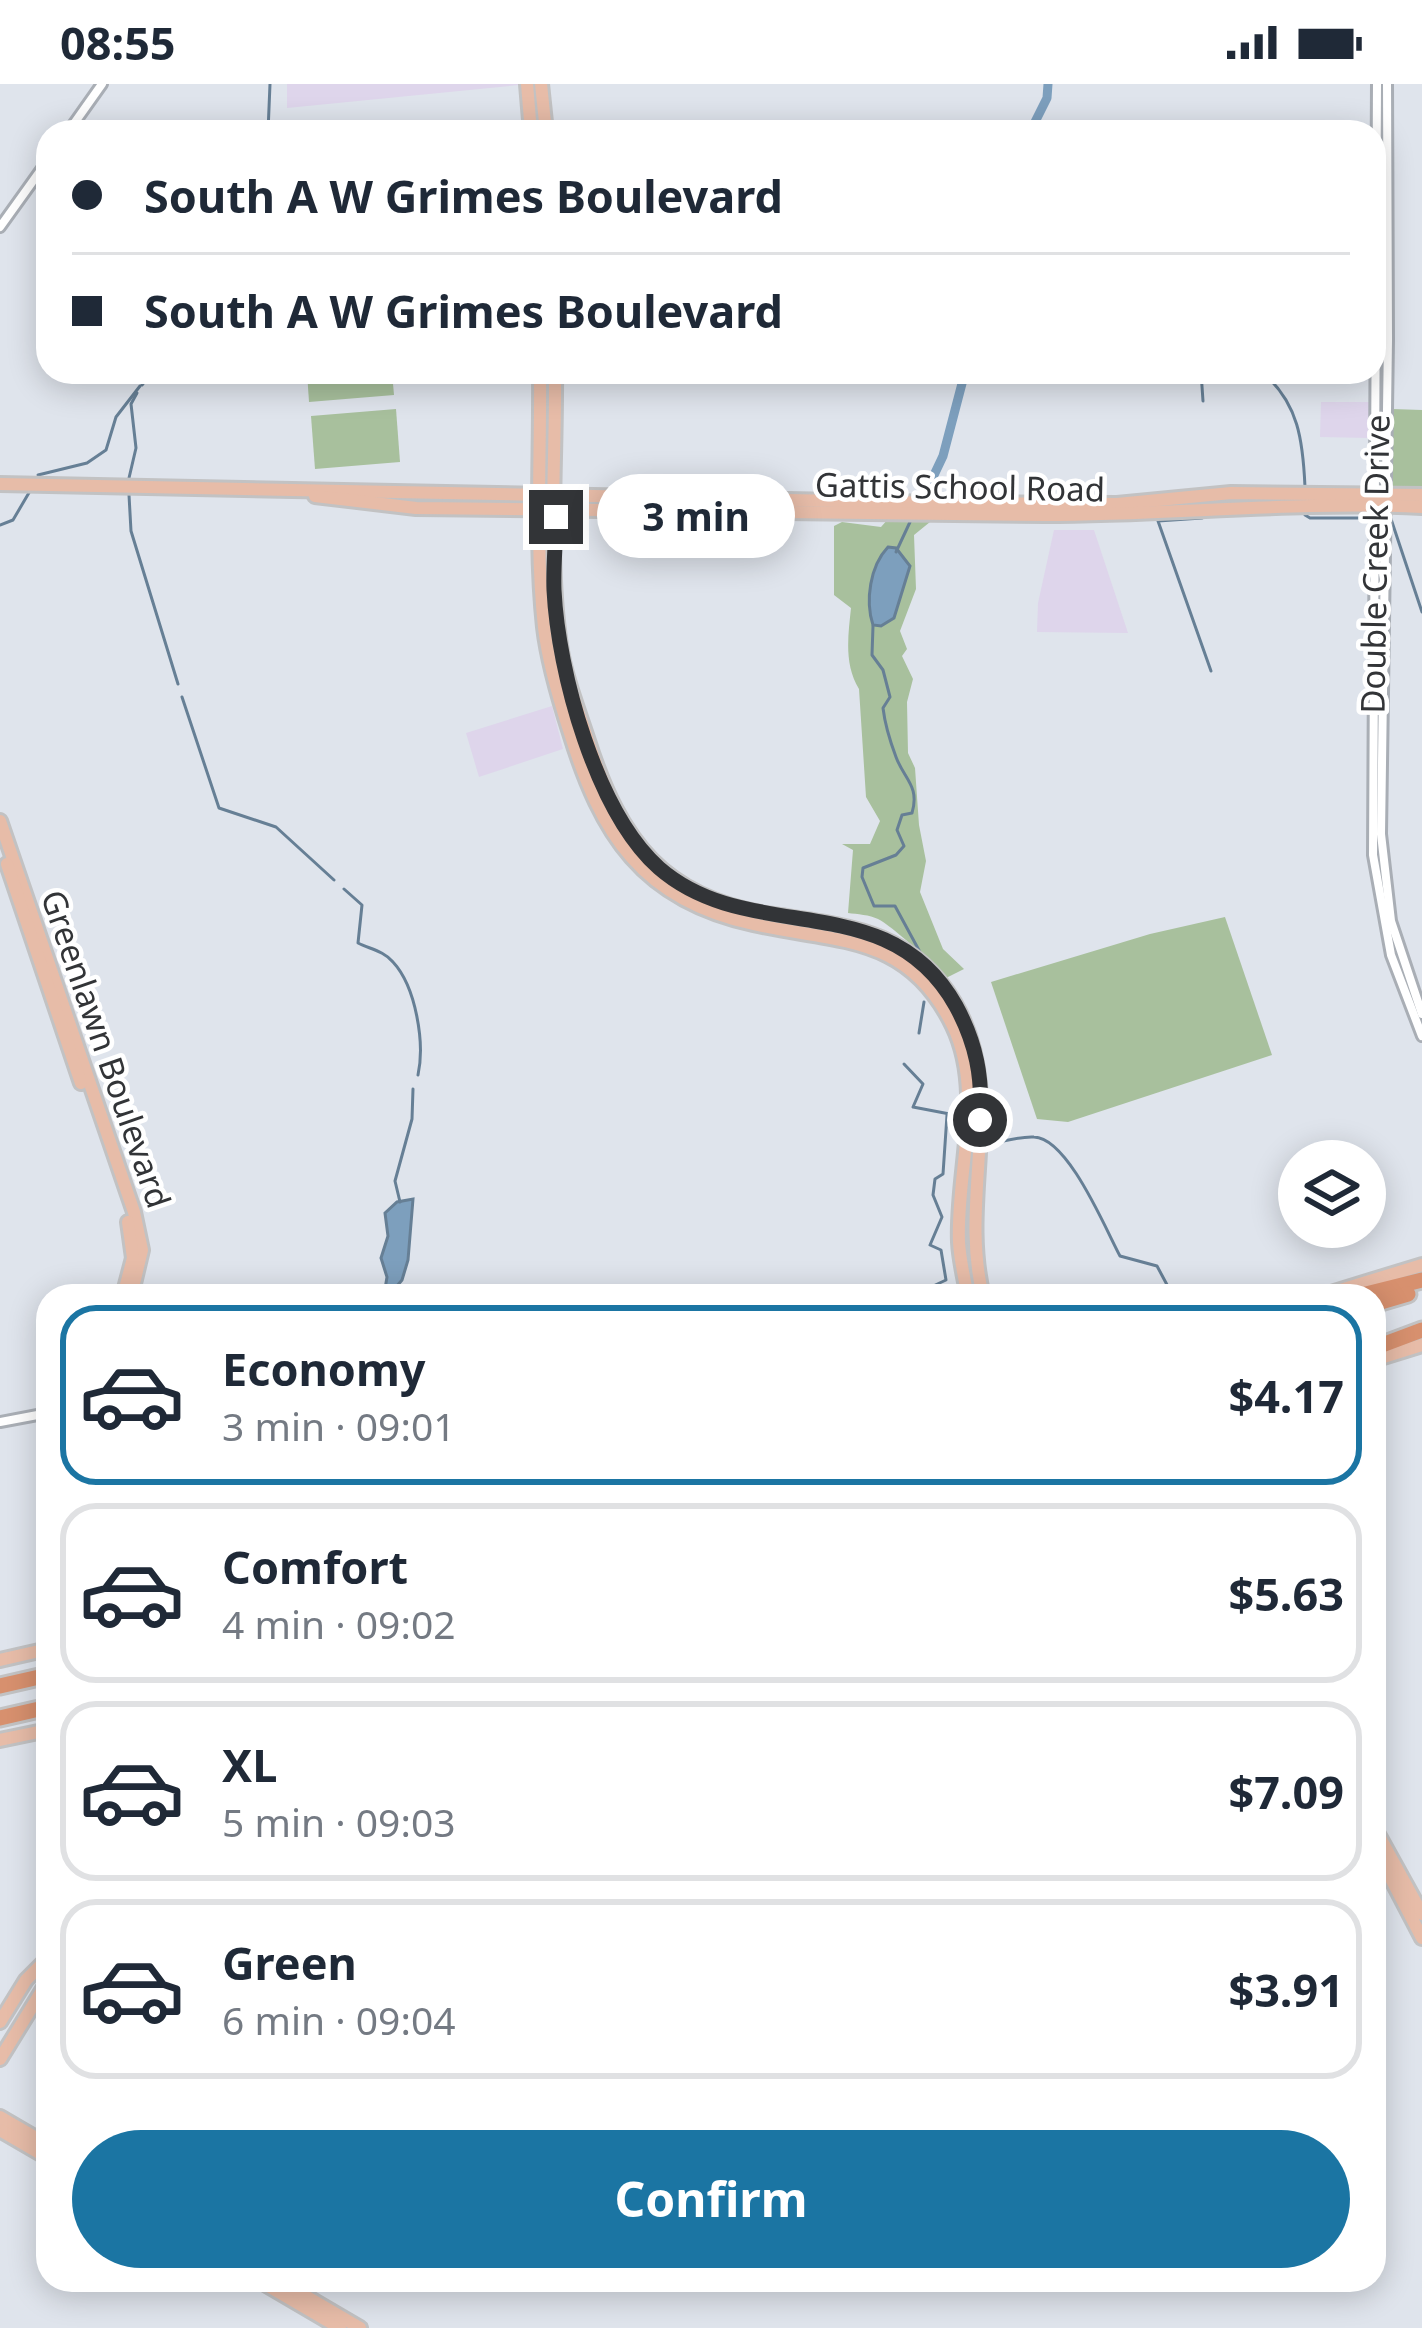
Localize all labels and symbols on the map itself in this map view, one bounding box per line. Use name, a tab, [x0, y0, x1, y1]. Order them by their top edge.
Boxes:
street label: Double Creek Drive	[1349, 414, 1400, 714]
street label: Gattis School Road	[815, 461, 1105, 512]
callout: 3 min	[598, 475, 796, 559]
route end	[529, 490, 583, 544]
street label: Greenlawn Boulevard	[31, 884, 182, 1214]
route start	[953, 1093, 1007, 1147]

